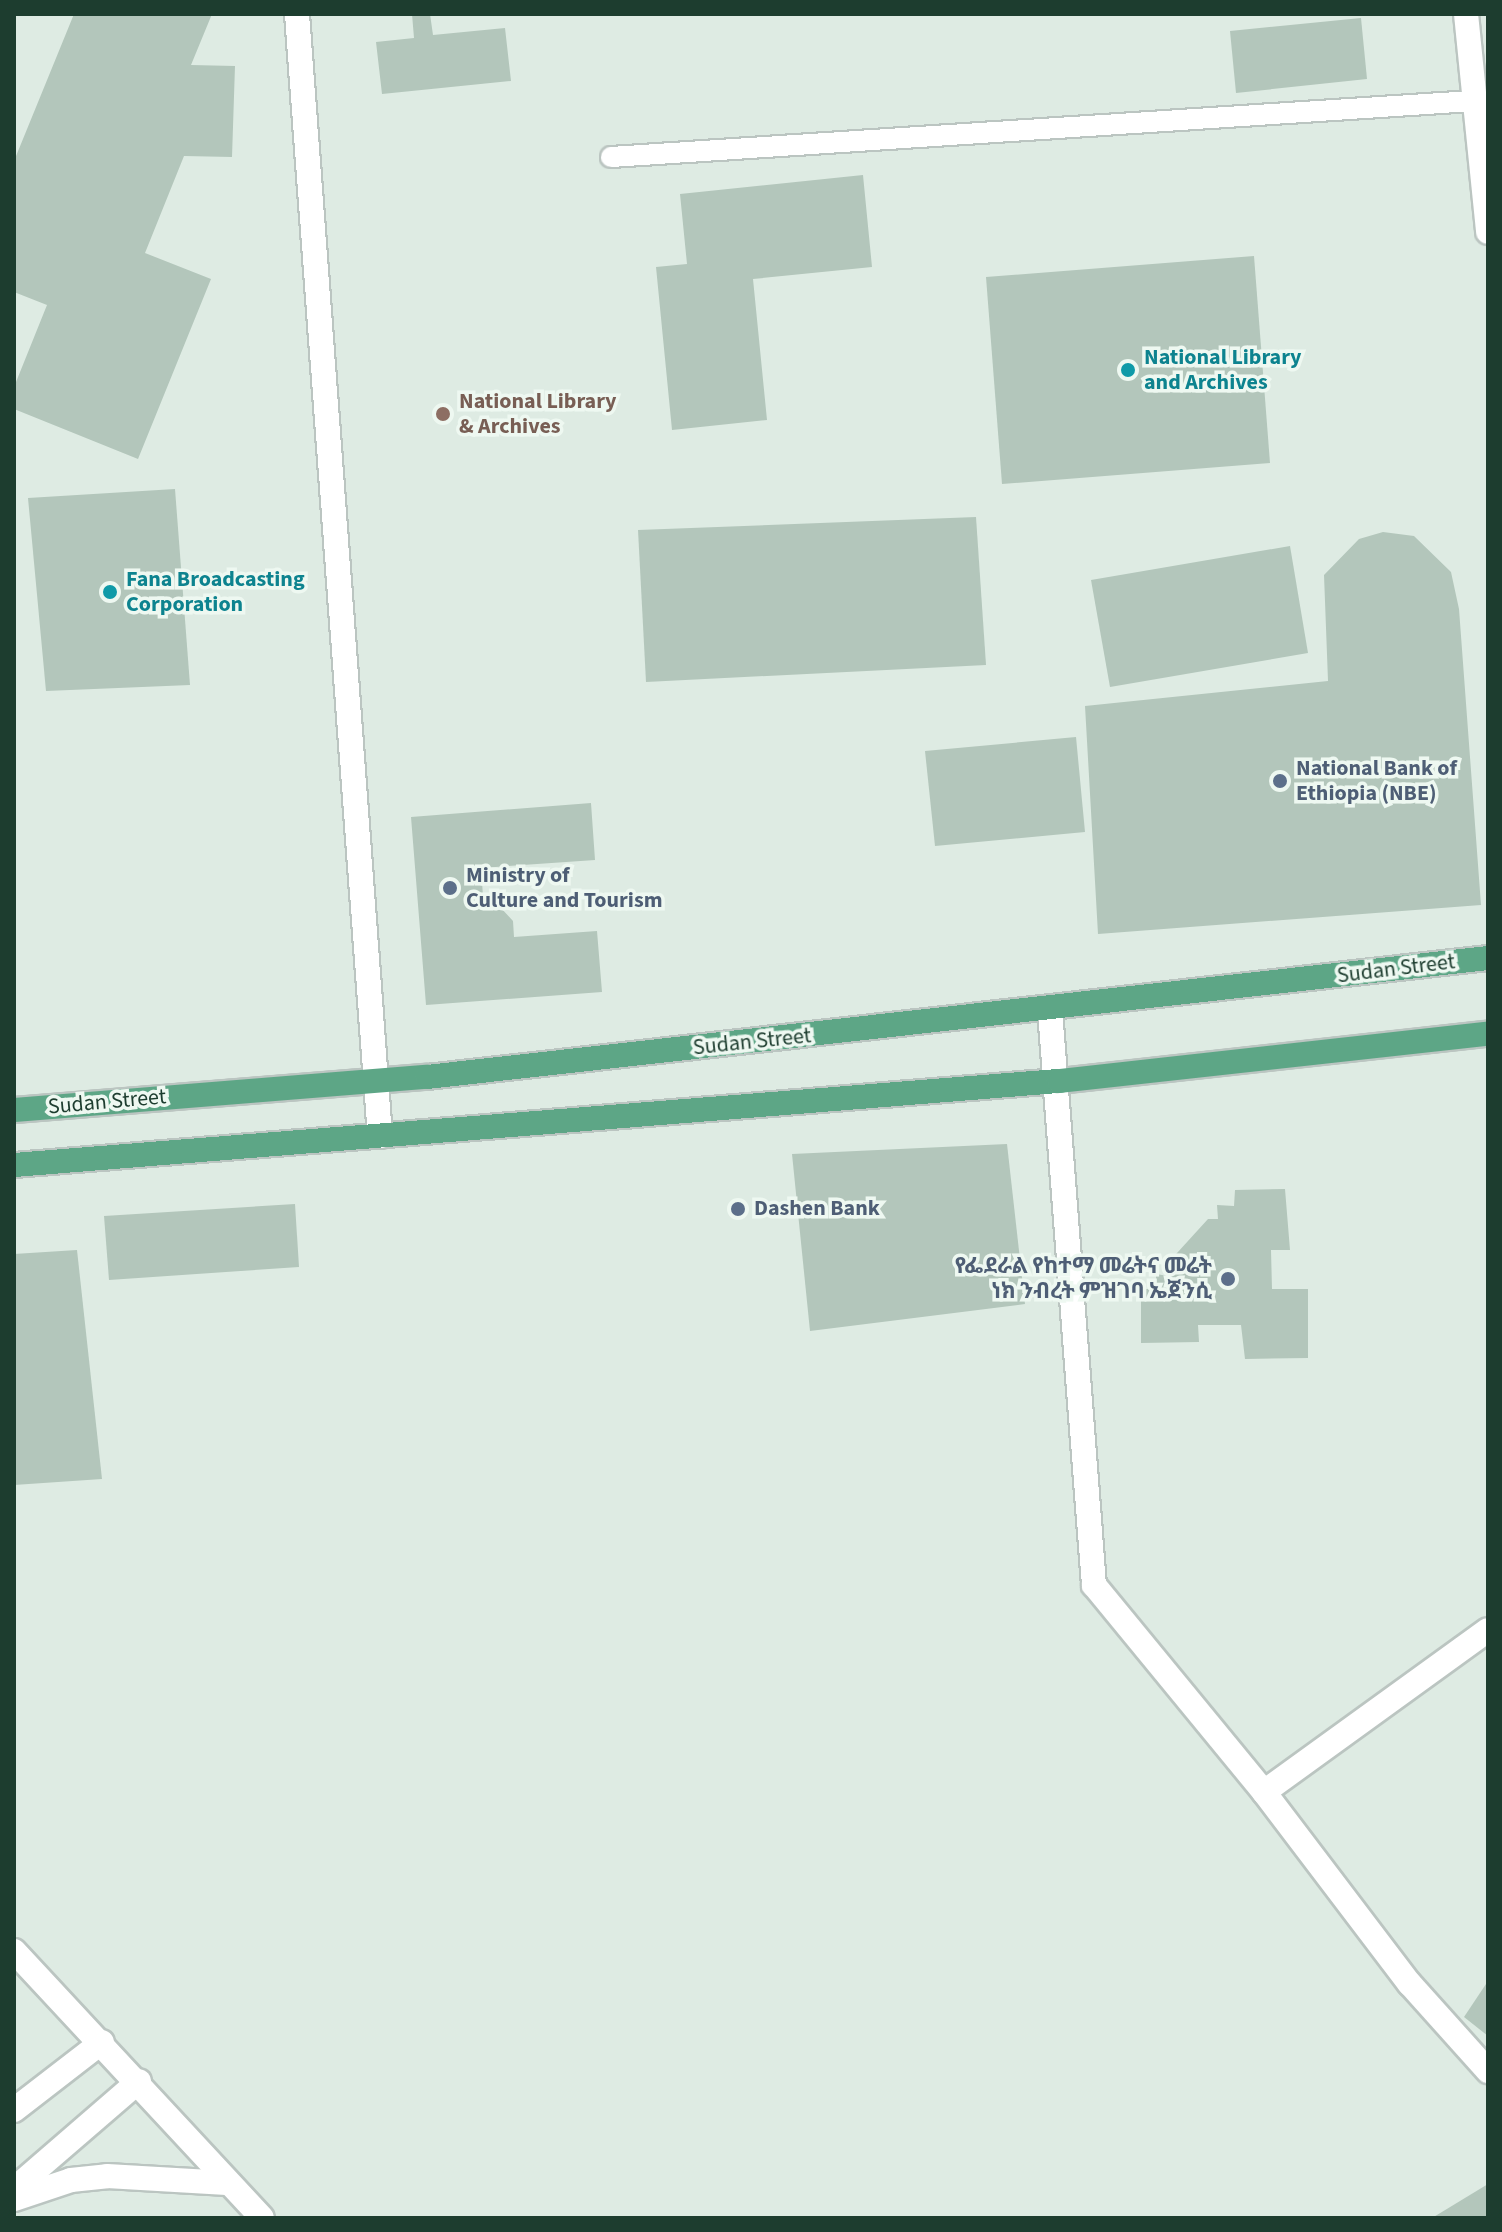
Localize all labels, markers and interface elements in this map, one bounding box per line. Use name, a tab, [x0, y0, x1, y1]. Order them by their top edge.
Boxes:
place label: National Library and Archives	[1144, 344, 1302, 396]
marker: National Library and Archives	[1119, 361, 1137, 379]
place label: National Library & Archives	[459, 388, 617, 440]
marker: National Library & Archives	[434, 405, 452, 423]
place label: Fana Broadcasting Corporation	[126, 566, 305, 618]
marker: Fana Broadcasting Corporation	[101, 583, 119, 601]
place label: National Bank of Ethiopia (NBE)	[1296, 755, 1457, 806]
marker: National Bank of Ethiopia (NBE)	[1271, 772, 1289, 790]
place label: Ministry of Culture and Tourism	[466, 862, 663, 914]
marker: Ministry of Culture and Tourism	[441, 879, 459, 897]
street label: Sudan Street	[1336, 949, 1456, 989]
street label: Sudan Street	[692, 1023, 812, 1061]
street label: Sudan Street	[47, 1084, 167, 1120]
place label: Dashen Bank	[754, 1196, 880, 1222]
marker: Dashen Bank	[729, 1200, 747, 1218]
place label: የፌደራል የከተማ መሬትና መሬት ነክ ንብረት ምዝገባ ኤጀንሲ	[955, 1253, 1212, 1304]
marker: የፌደራል የከተማ መሬትና መሬት ነክ ንብረት ምዝገባ ኤጀንሲ	[1219, 1270, 1237, 1288]

